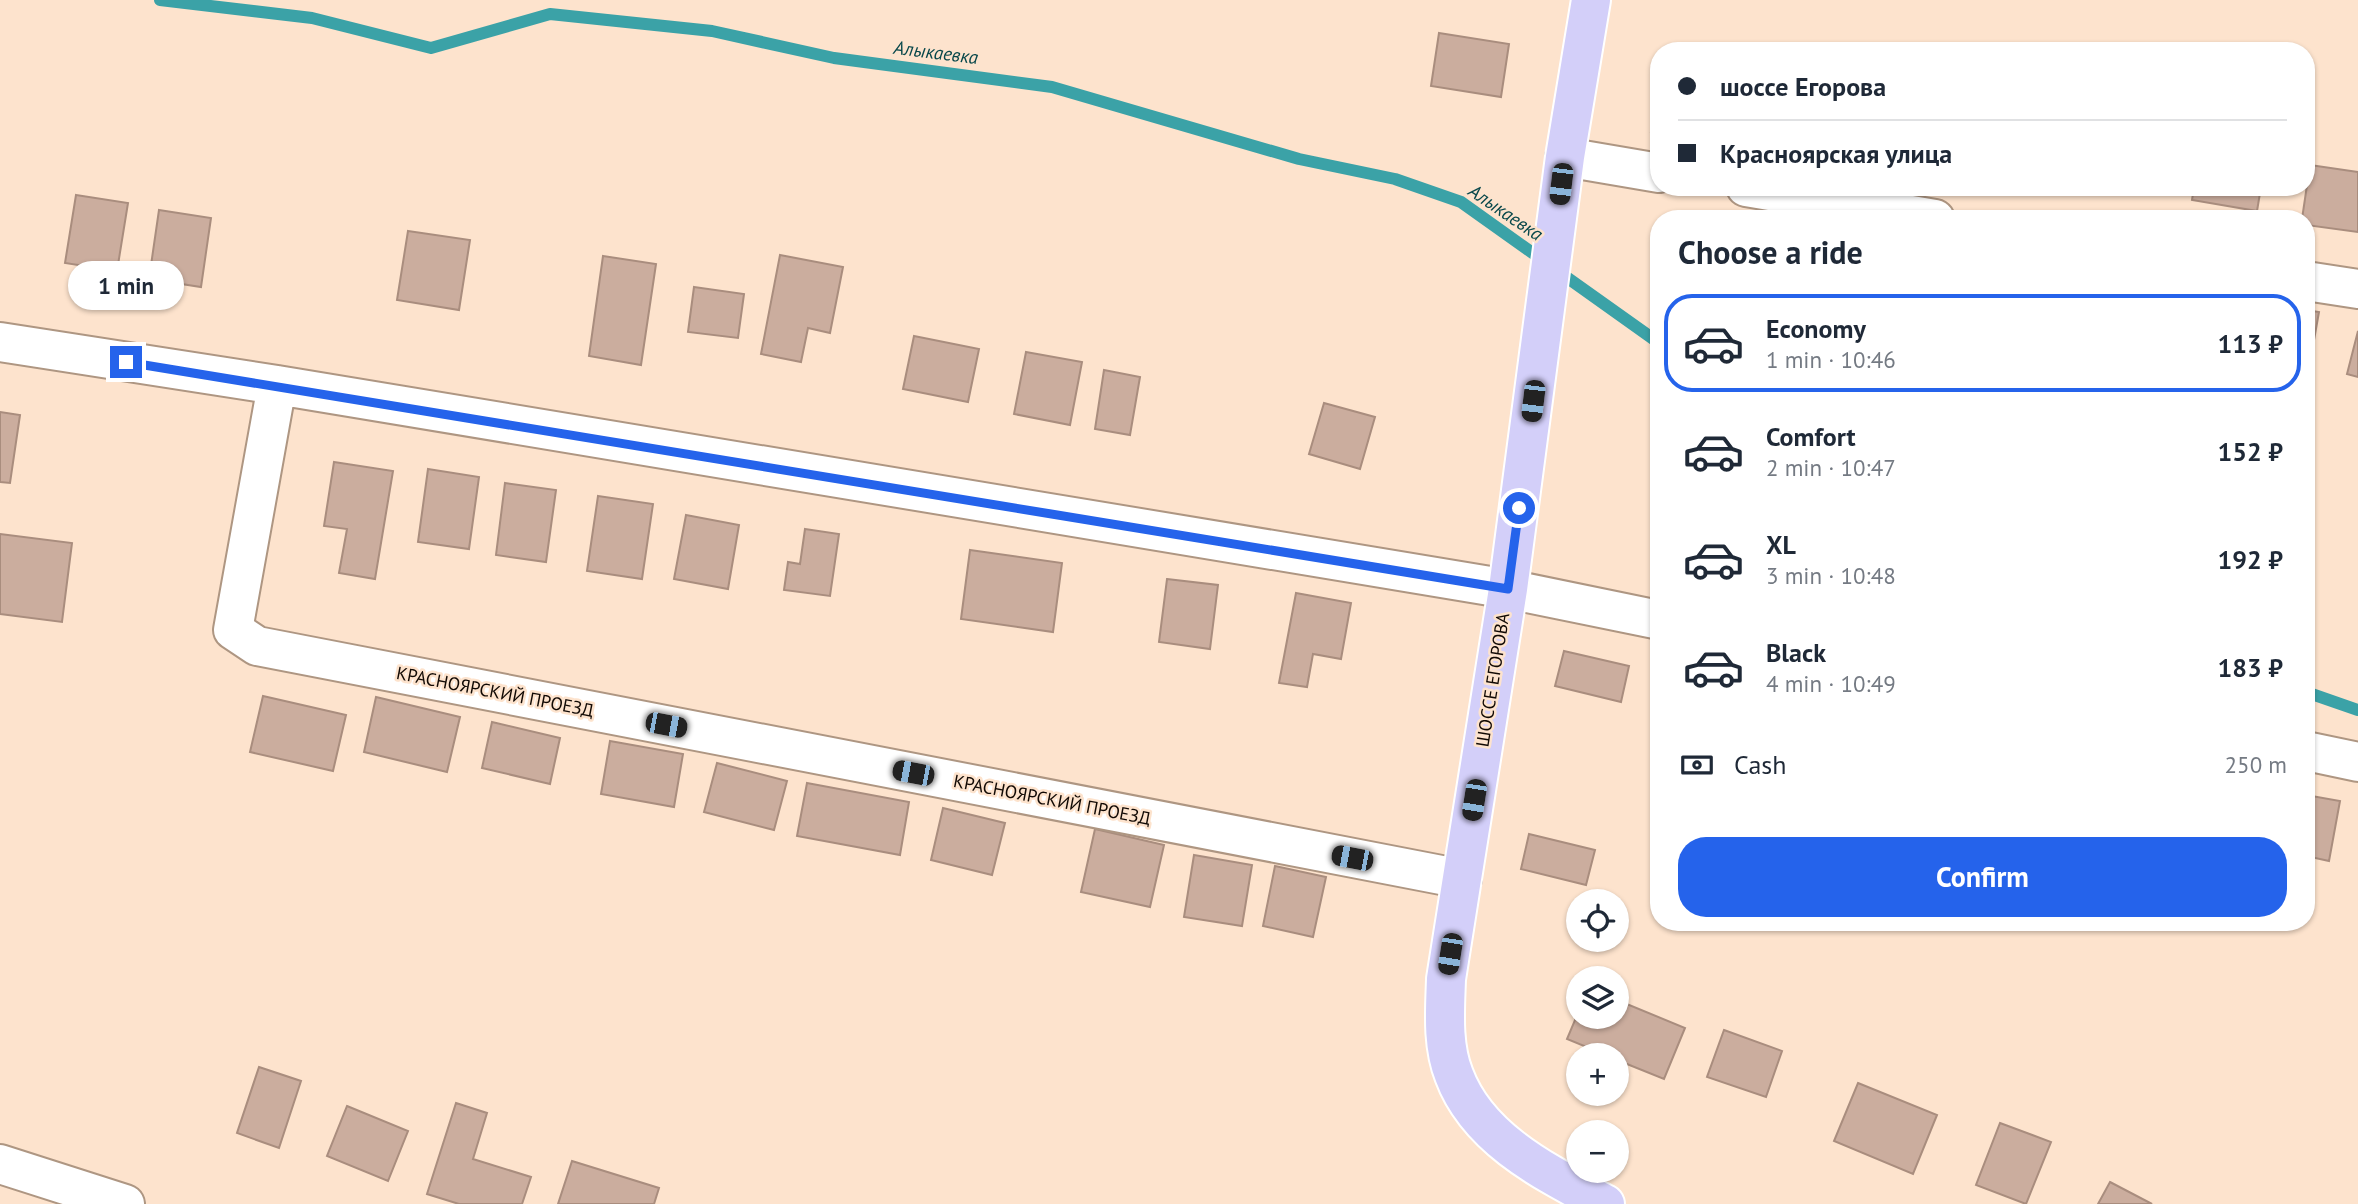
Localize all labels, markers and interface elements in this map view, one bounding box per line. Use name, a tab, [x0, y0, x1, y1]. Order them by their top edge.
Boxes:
water label: Алыкаевка	[892, 35, 980, 69]
text: шоссе Егорова	[1720, 70, 1886, 103]
text: Красноярская улица	[1720, 137, 1952, 170]
car	[1549, 162, 1574, 206]
water label: Алыкаевка	[1463, 178, 1548, 246]
text: Choose a ride	[1678, 231, 1863, 273]
callout: 1 min	[68, 260, 184, 310]
text: 1 min	[98, 271, 154, 300]
icon: car	[1682, 312, 1745, 375]
text: Economy	[1766, 312, 1866, 345]
text: 113 ₽	[2217, 327, 2283, 360]
text: 1 min · 10:46	[1766, 345, 1896, 374]
route end	[110, 346, 142, 378]
car	[1521, 379, 1546, 423]
icon: car	[1682, 420, 1745, 483]
text: Comfort	[1766, 420, 1856, 453]
text: 152 ₽	[2217, 435, 2283, 468]
text: 2 min · 10:47	[1766, 453, 1896, 482]
route start	[1503, 492, 1535, 524]
icon: car	[1682, 528, 1745, 591]
text: XL	[1766, 528, 1796, 561]
text: 192 ₽	[2217, 543, 2283, 576]
text: 3 min · 10:48	[1766, 561, 1896, 590]
street label: ШОССЕ ЕГОРОВА	[1471, 611, 1515, 749]
icon: car	[1682, 636, 1745, 699]
text: Black	[1766, 636, 1826, 669]
text: 183 ₽	[2217, 651, 2283, 684]
street label: КРАСНОЯРСКИЙ ПРОЕЗД	[394, 661, 596, 722]
text: 4 min · 10:49	[1766, 669, 1896, 698]
car	[644, 711, 689, 739]
icon: cash	[1678, 746, 1716, 784]
text: Cash	[1734, 748, 1786, 781]
text: 250 m	[2225, 750, 2287, 779]
car	[891, 759, 936, 787]
street label: КРАСНОЯРСКИЙ ПРОЕЗД	[951, 769, 1153, 830]
car	[1461, 778, 1488, 822]
button: Confirm	[1678, 837, 2287, 917]
car	[1330, 844, 1375, 872]
map controls	[1566, 889, 1629, 1183]
button: locate	[1566, 889, 1629, 952]
car	[1437, 932, 1464, 976]
button: layers	[1566, 966, 1629, 1029]
button: +	[1566, 1043, 1629, 1106]
button: −	[1566, 1120, 1629, 1183]

